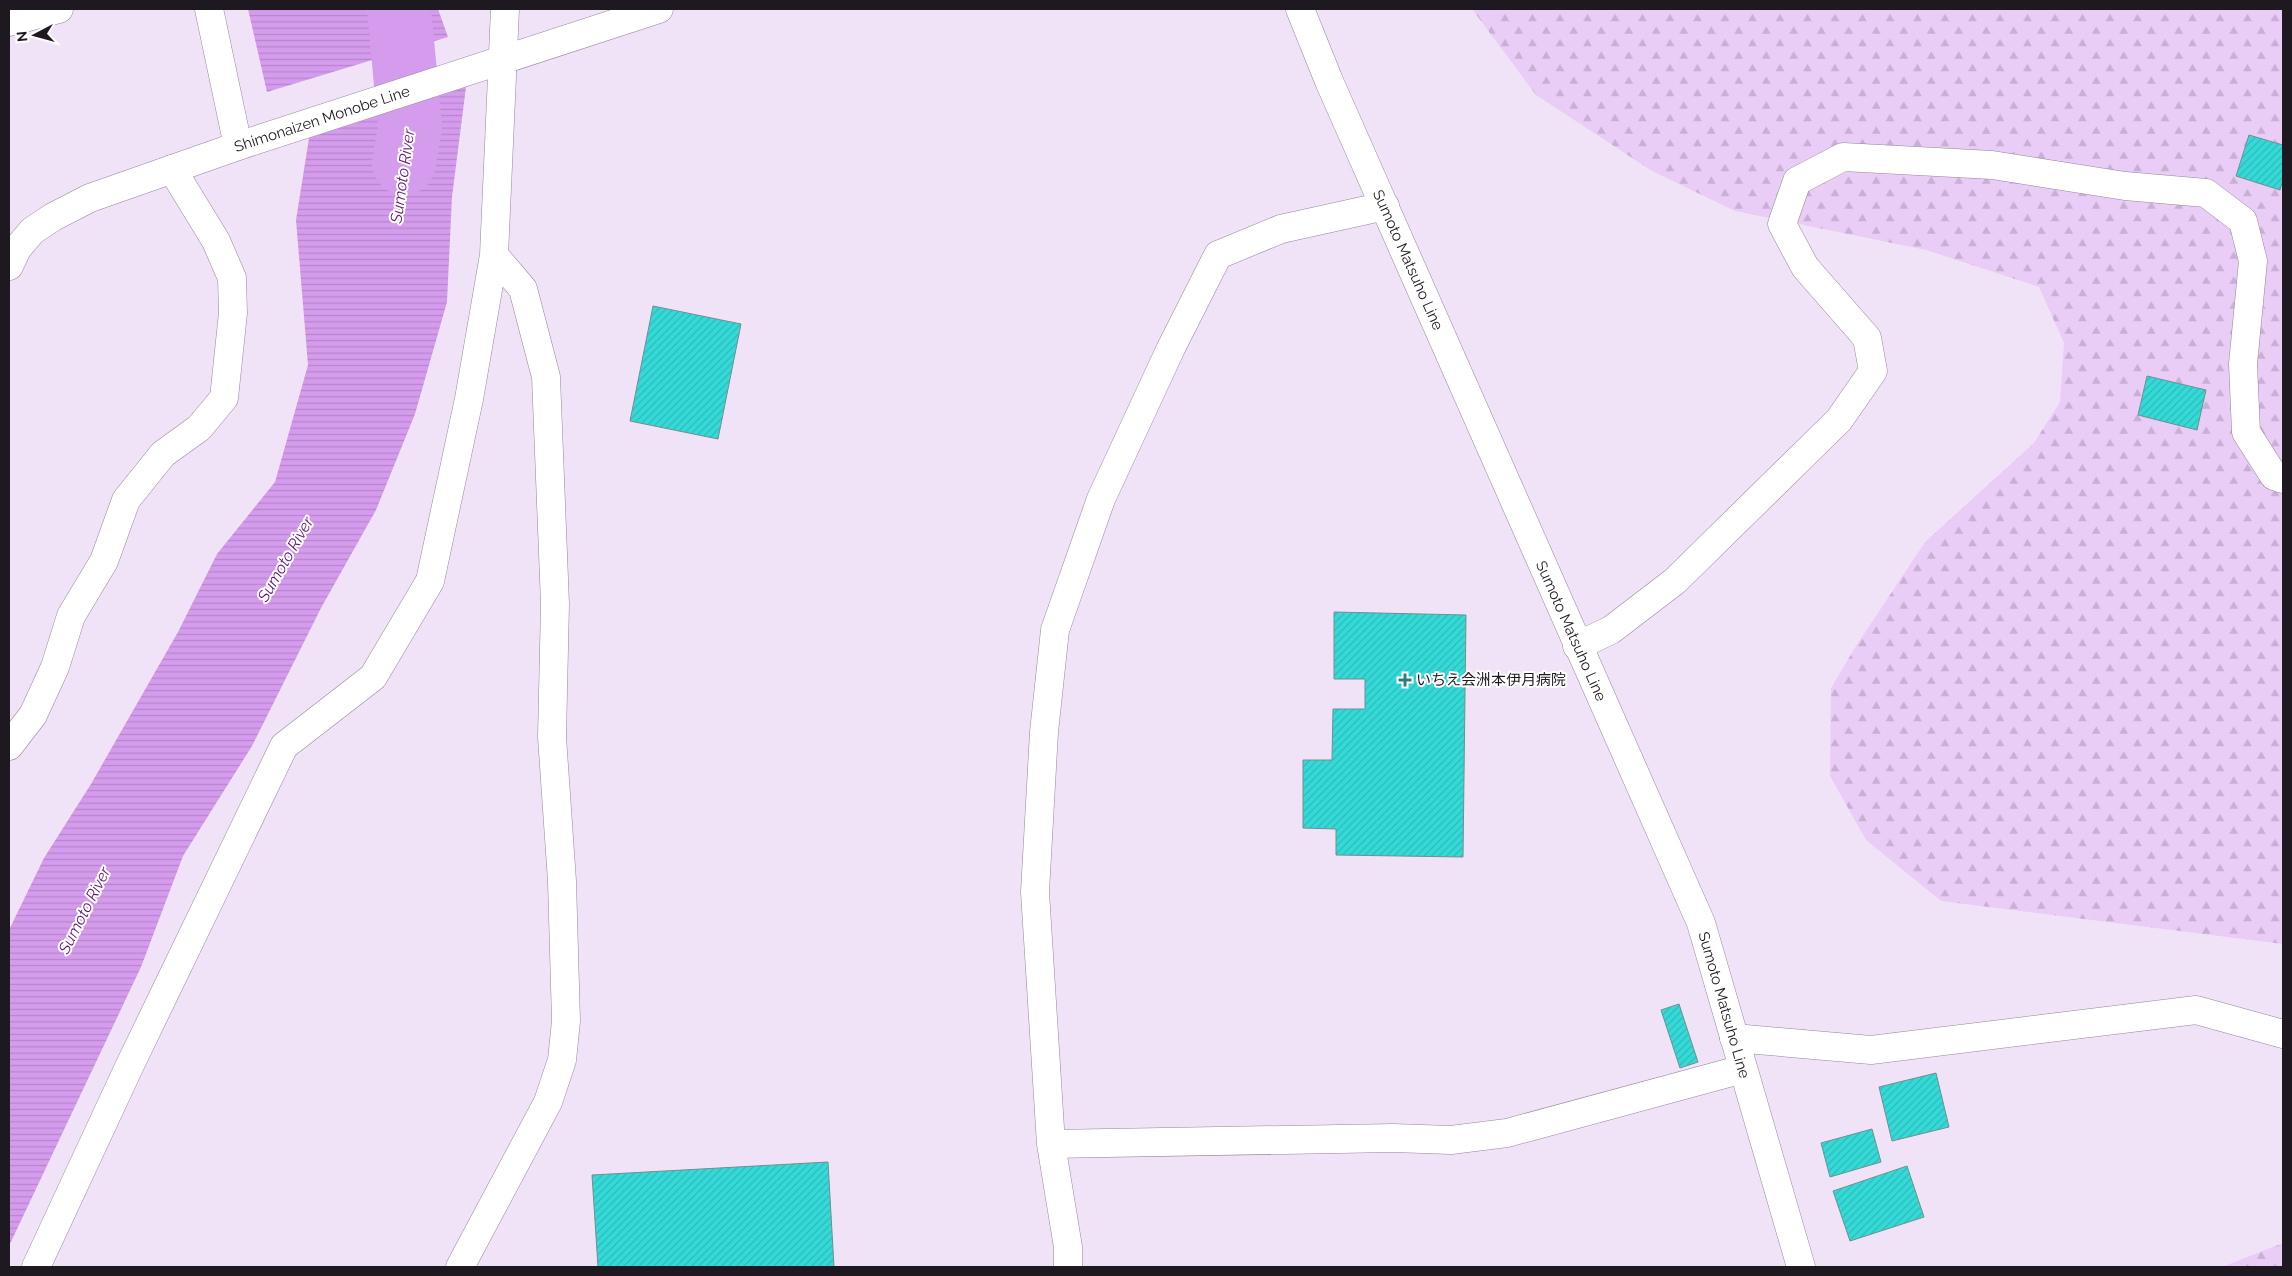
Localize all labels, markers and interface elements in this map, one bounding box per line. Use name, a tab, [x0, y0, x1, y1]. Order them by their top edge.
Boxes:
north arrow	[10, 10, 60, 60]
text: N	[14, 30, 31, 43]
street label: Shimonaizen Monobe Line	[232, 82, 412, 156]
water label: Sumoto River	[386, 127, 419, 225]
street label: Sumoto Matsuho Line	[1369, 187, 1447, 333]
water label: Sumoto River	[253, 513, 318, 606]
street label: Sumoto Matsuho Line	[1532, 558, 1610, 704]
place label: いちえ会洲本伊月病院	[1416, 671, 1566, 689]
marker: いちえ会洲本伊月病院	[1398, 673, 1412, 687]
water label: Sumoto River	[54, 863, 115, 958]
street label: Sumoto Matsuho Line	[1694, 930, 1754, 1081]

